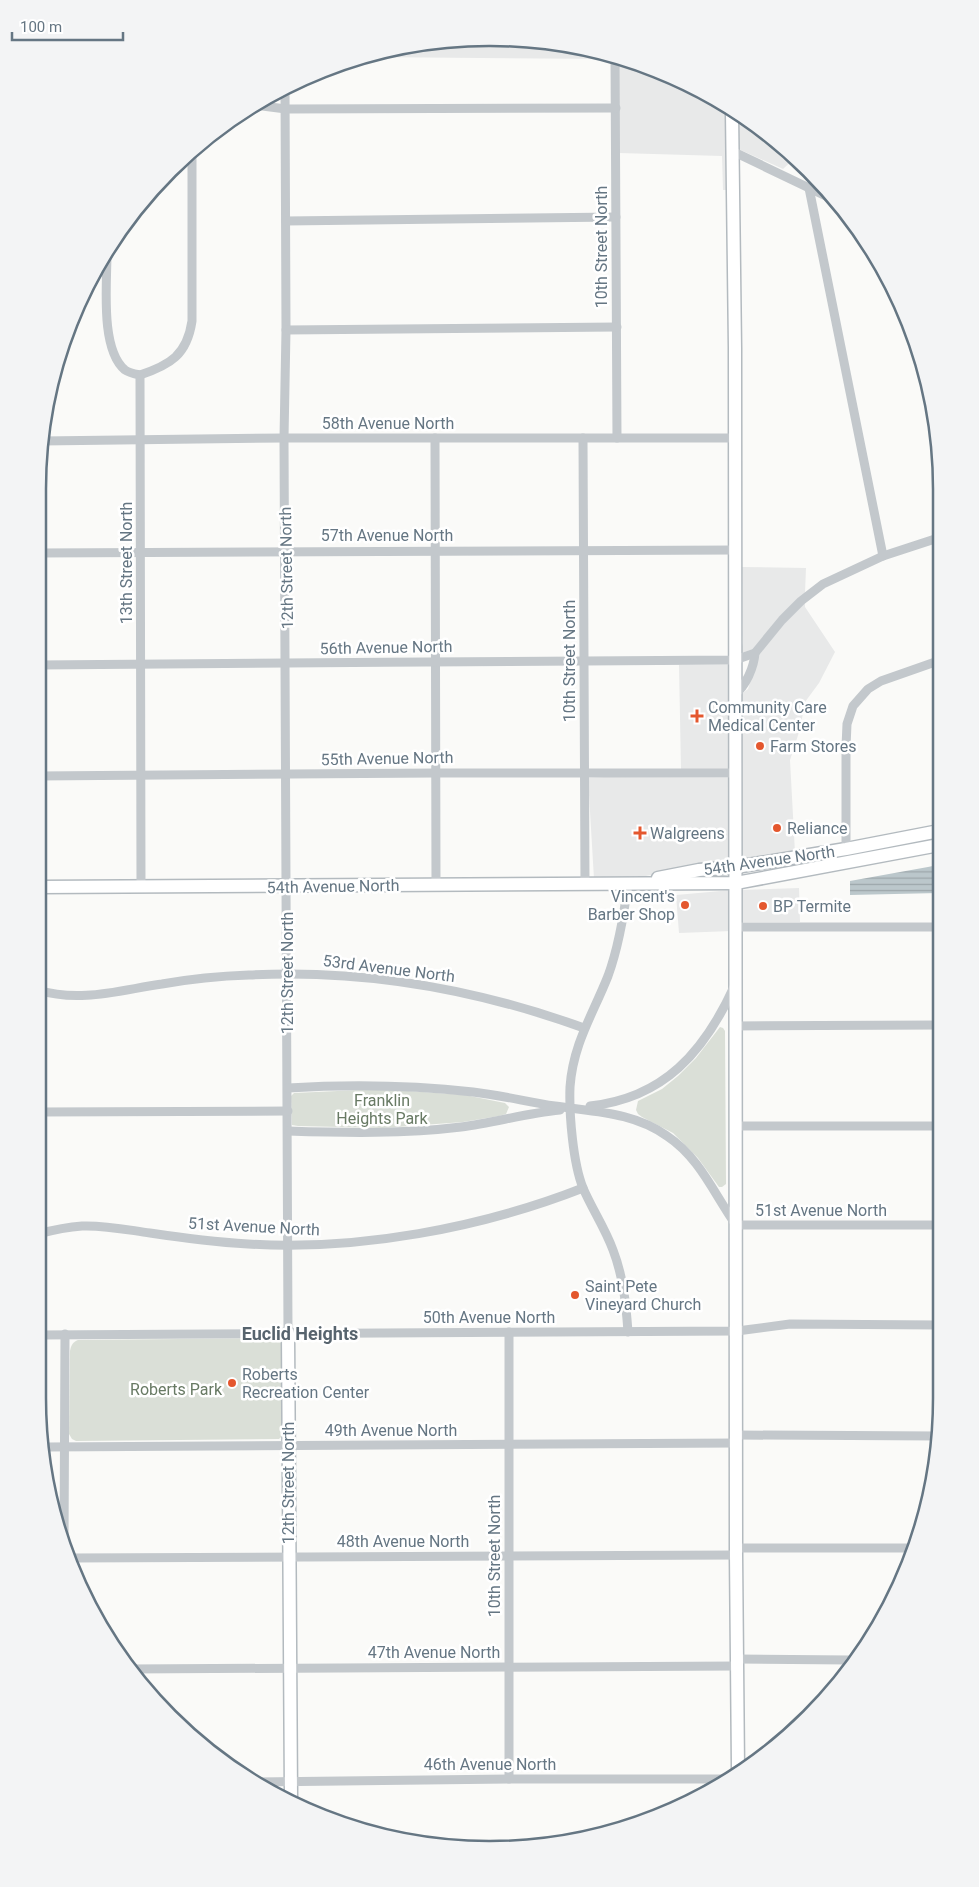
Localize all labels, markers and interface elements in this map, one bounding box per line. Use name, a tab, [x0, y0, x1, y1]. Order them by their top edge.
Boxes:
scale bar	[12, 10, 124, 42]
text: 100 m	[20, 18, 62, 36]
street label: 10th Street North	[592, 186, 611, 308]
street label: 58th Avenue North	[322, 414, 454, 433]
street label: 13th Street North	[117, 502, 136, 624]
street label: 12th Street North	[276, 507, 297, 629]
street label: 57th Avenue North	[321, 526, 453, 545]
street label: 10th Street North	[560, 600, 579, 722]
street label: 56th Avenue North	[320, 637, 453, 658]
place label: Community Care Medical Center	[708, 698, 827, 735]
marker: Community Care Medical Center	[690, 709, 704, 723]
place label: Farm Stores	[770, 737, 856, 756]
marker: Farm Stores	[754, 740, 766, 752]
street label: 55th Avenue North	[321, 748, 454, 769]
place label: Reliance	[787, 819, 848, 838]
marker: Reliance	[771, 822, 783, 834]
place label: Walgreens	[650, 824, 725, 843]
marker: Walgreens	[634, 827, 646, 839]
street label: 54th Avenue North	[702, 842, 836, 879]
street label: 54th Avenue North	[267, 876, 400, 897]
place label: Vincent's Barber Shop	[588, 887, 675, 924]
place label: BP Termite	[773, 897, 851, 916]
marker: Vincent's Barber Shop	[679, 899, 691, 911]
marker: BP Termite	[757, 900, 769, 912]
street label: 12th Street North	[278, 912, 297, 1034]
street label: 53rd Avenue North	[322, 951, 456, 986]
park label: Franklin Heights Park	[336, 1091, 429, 1128]
street label: 51st Avenue North	[755, 1201, 887, 1220]
street label: 51st Avenue North	[187, 1214, 320, 1239]
place label: Saint Pete Vineyard Church	[585, 1277, 701, 1314]
marker: Saint Pete Vineyard Church	[569, 1289, 581, 1301]
street label: 50th Avenue North	[423, 1308, 555, 1327]
district label: Euclid Heights	[242, 1323, 358, 1344]
place label: Roberts Recreation Center	[242, 1365, 370, 1402]
marker: Roberts Recreation Center	[226, 1377, 238, 1389]
park label: Roberts Park	[130, 1380, 223, 1399]
street label: 49th Avenue North	[325, 1421, 457, 1440]
street label: 12th Street North	[279, 1422, 298, 1544]
street label: 10th Street North	[485, 1495, 504, 1617]
street label: 48th Avenue North	[337, 1532, 469, 1551]
street label: 47th Avenue North	[368, 1643, 500, 1662]
street label: 46th Avenue North	[424, 1755, 556, 1774]

